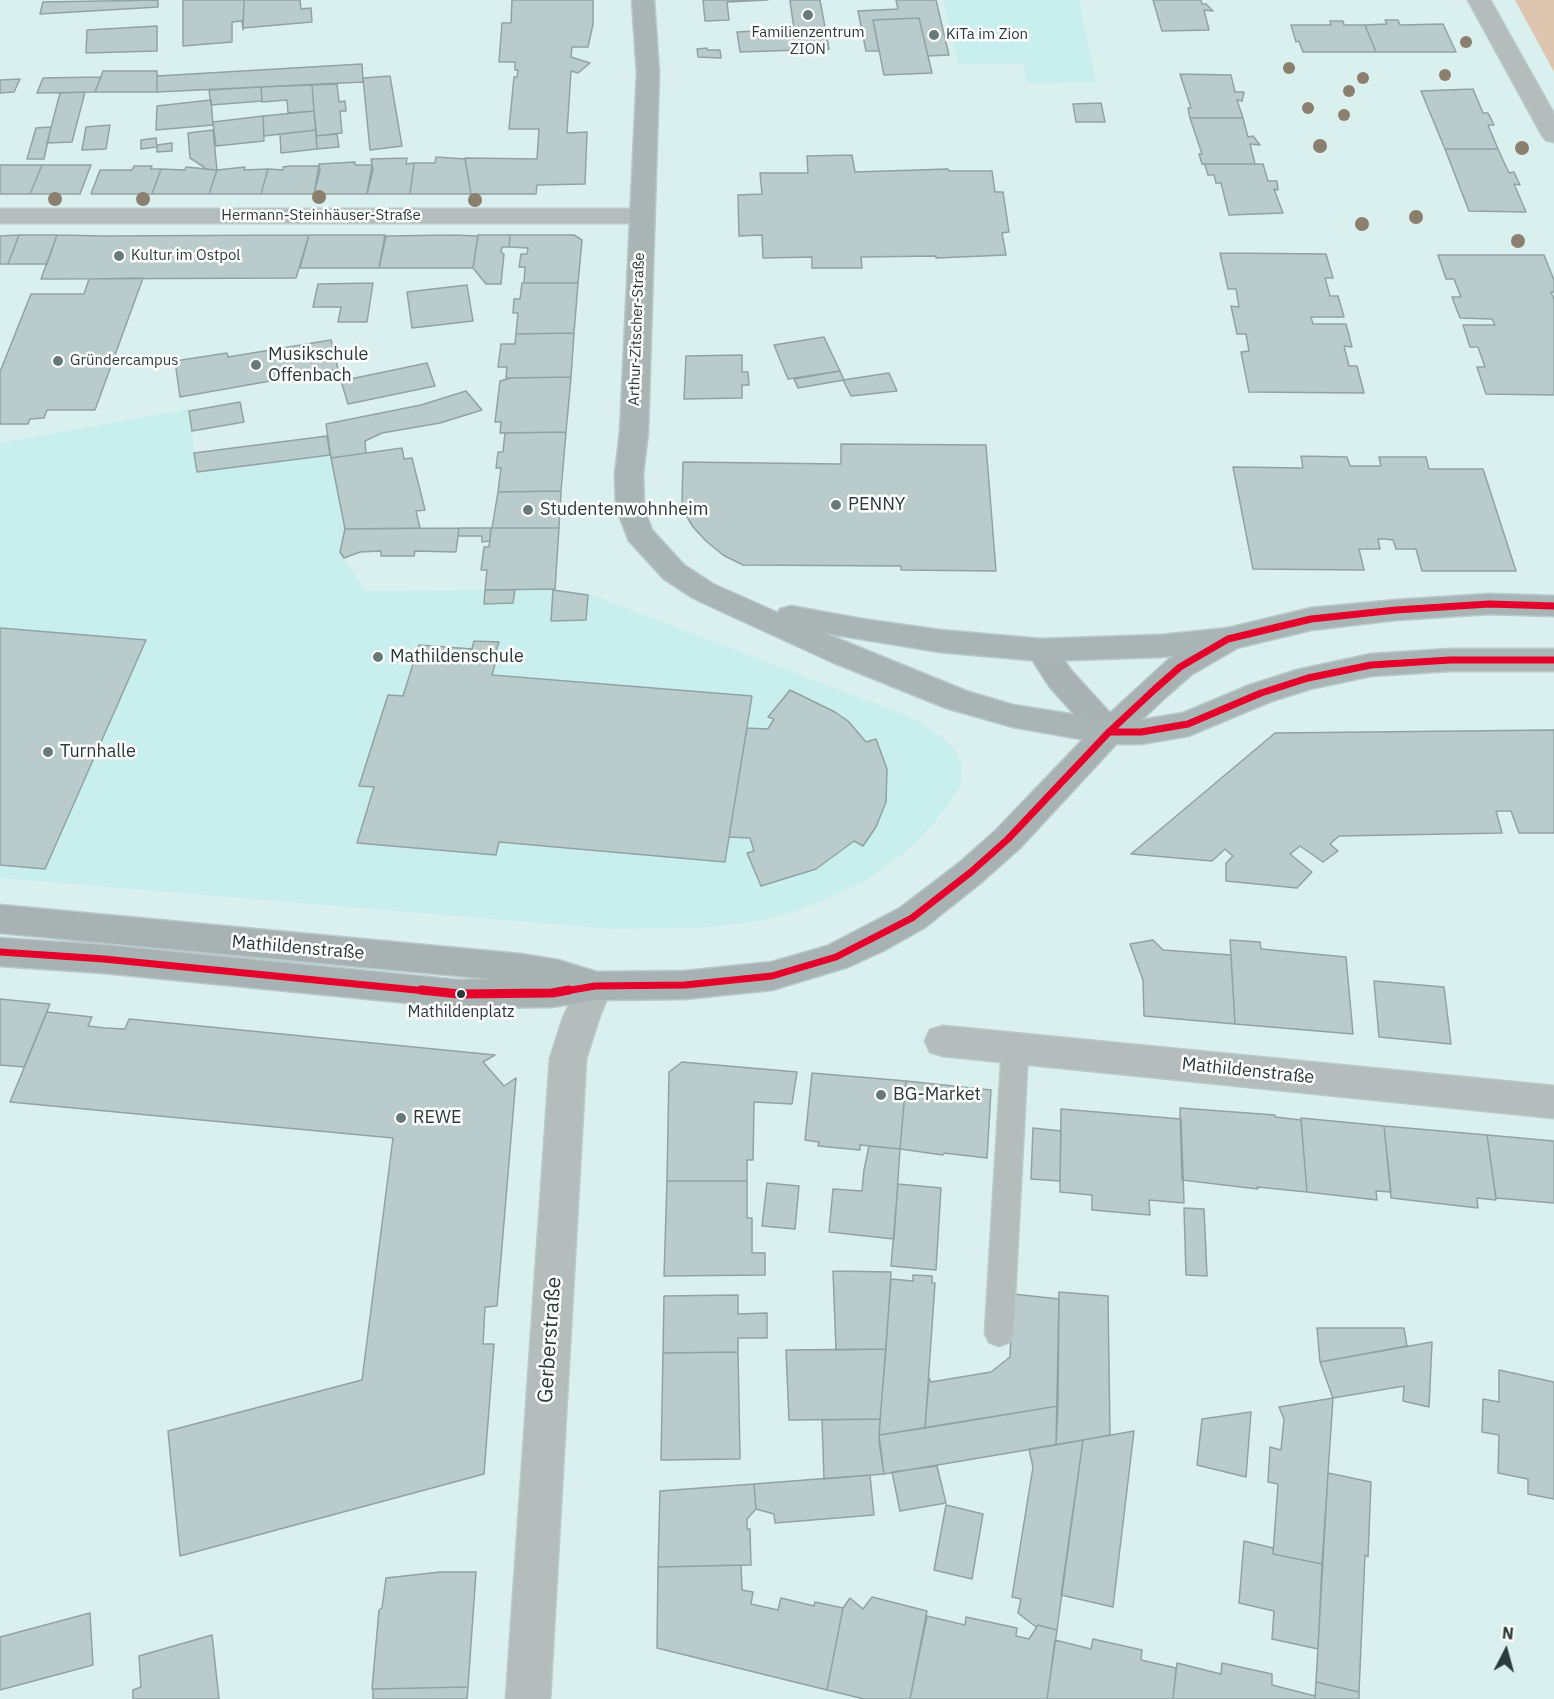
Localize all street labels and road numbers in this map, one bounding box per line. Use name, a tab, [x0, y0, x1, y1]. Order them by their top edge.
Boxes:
street label: Hermann-Steinhäuser-Straße	[221, 207, 421, 225]
street label: Arthur-Zitscher-Straße	[625, 252, 649, 406]
street label: Mathildenstraße	[231, 931, 365, 965]
street label: Mathildenstraße	[1181, 1053, 1315, 1089]
street label: Gerberstraße	[533, 1276, 567, 1404]

